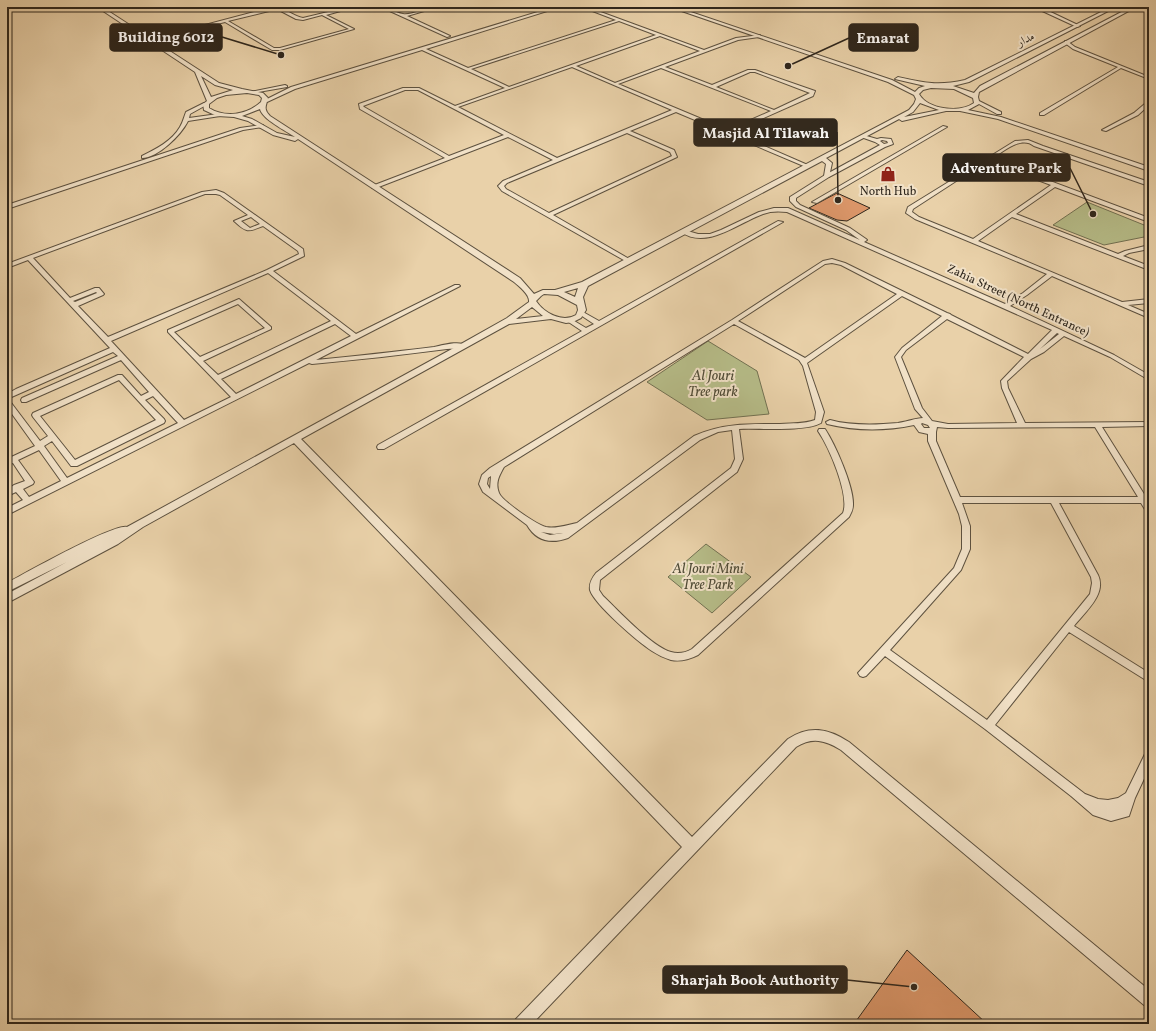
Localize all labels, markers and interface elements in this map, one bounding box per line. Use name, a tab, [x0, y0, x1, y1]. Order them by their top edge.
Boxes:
callout: Building 6012	[110, 24, 222, 51]
callout: Emarat	[849, 24, 918, 51]
text: Building 6012	[118, 28, 214, 49]
text: Emarat	[857, 29, 910, 50]
street label: مدار	[1014, 29, 1037, 52]
callout: Masjid Al Tilawah	[694, 119, 837, 146]
text: Masjid Al Tilawah	[703, 124, 830, 145]
callout: Adventure Park	[943, 154, 1070, 181]
text: Adventure Park	[950, 159, 1062, 180]
shop icon: North Hub	[879, 165, 897, 183]
place label: North Hub	[860, 184, 917, 200]
street label: Zahia Street (North Entrance)	[944, 261, 1092, 341]
park label: Al Jouri Tree park	[688, 367, 738, 402]
park label: Al Jouri Mini Tree Park	[672, 560, 744, 595]
callout: Sharjah Book Authority	[663, 966, 847, 993]
text: Sharjah Book Authority	[671, 971, 839, 992]

